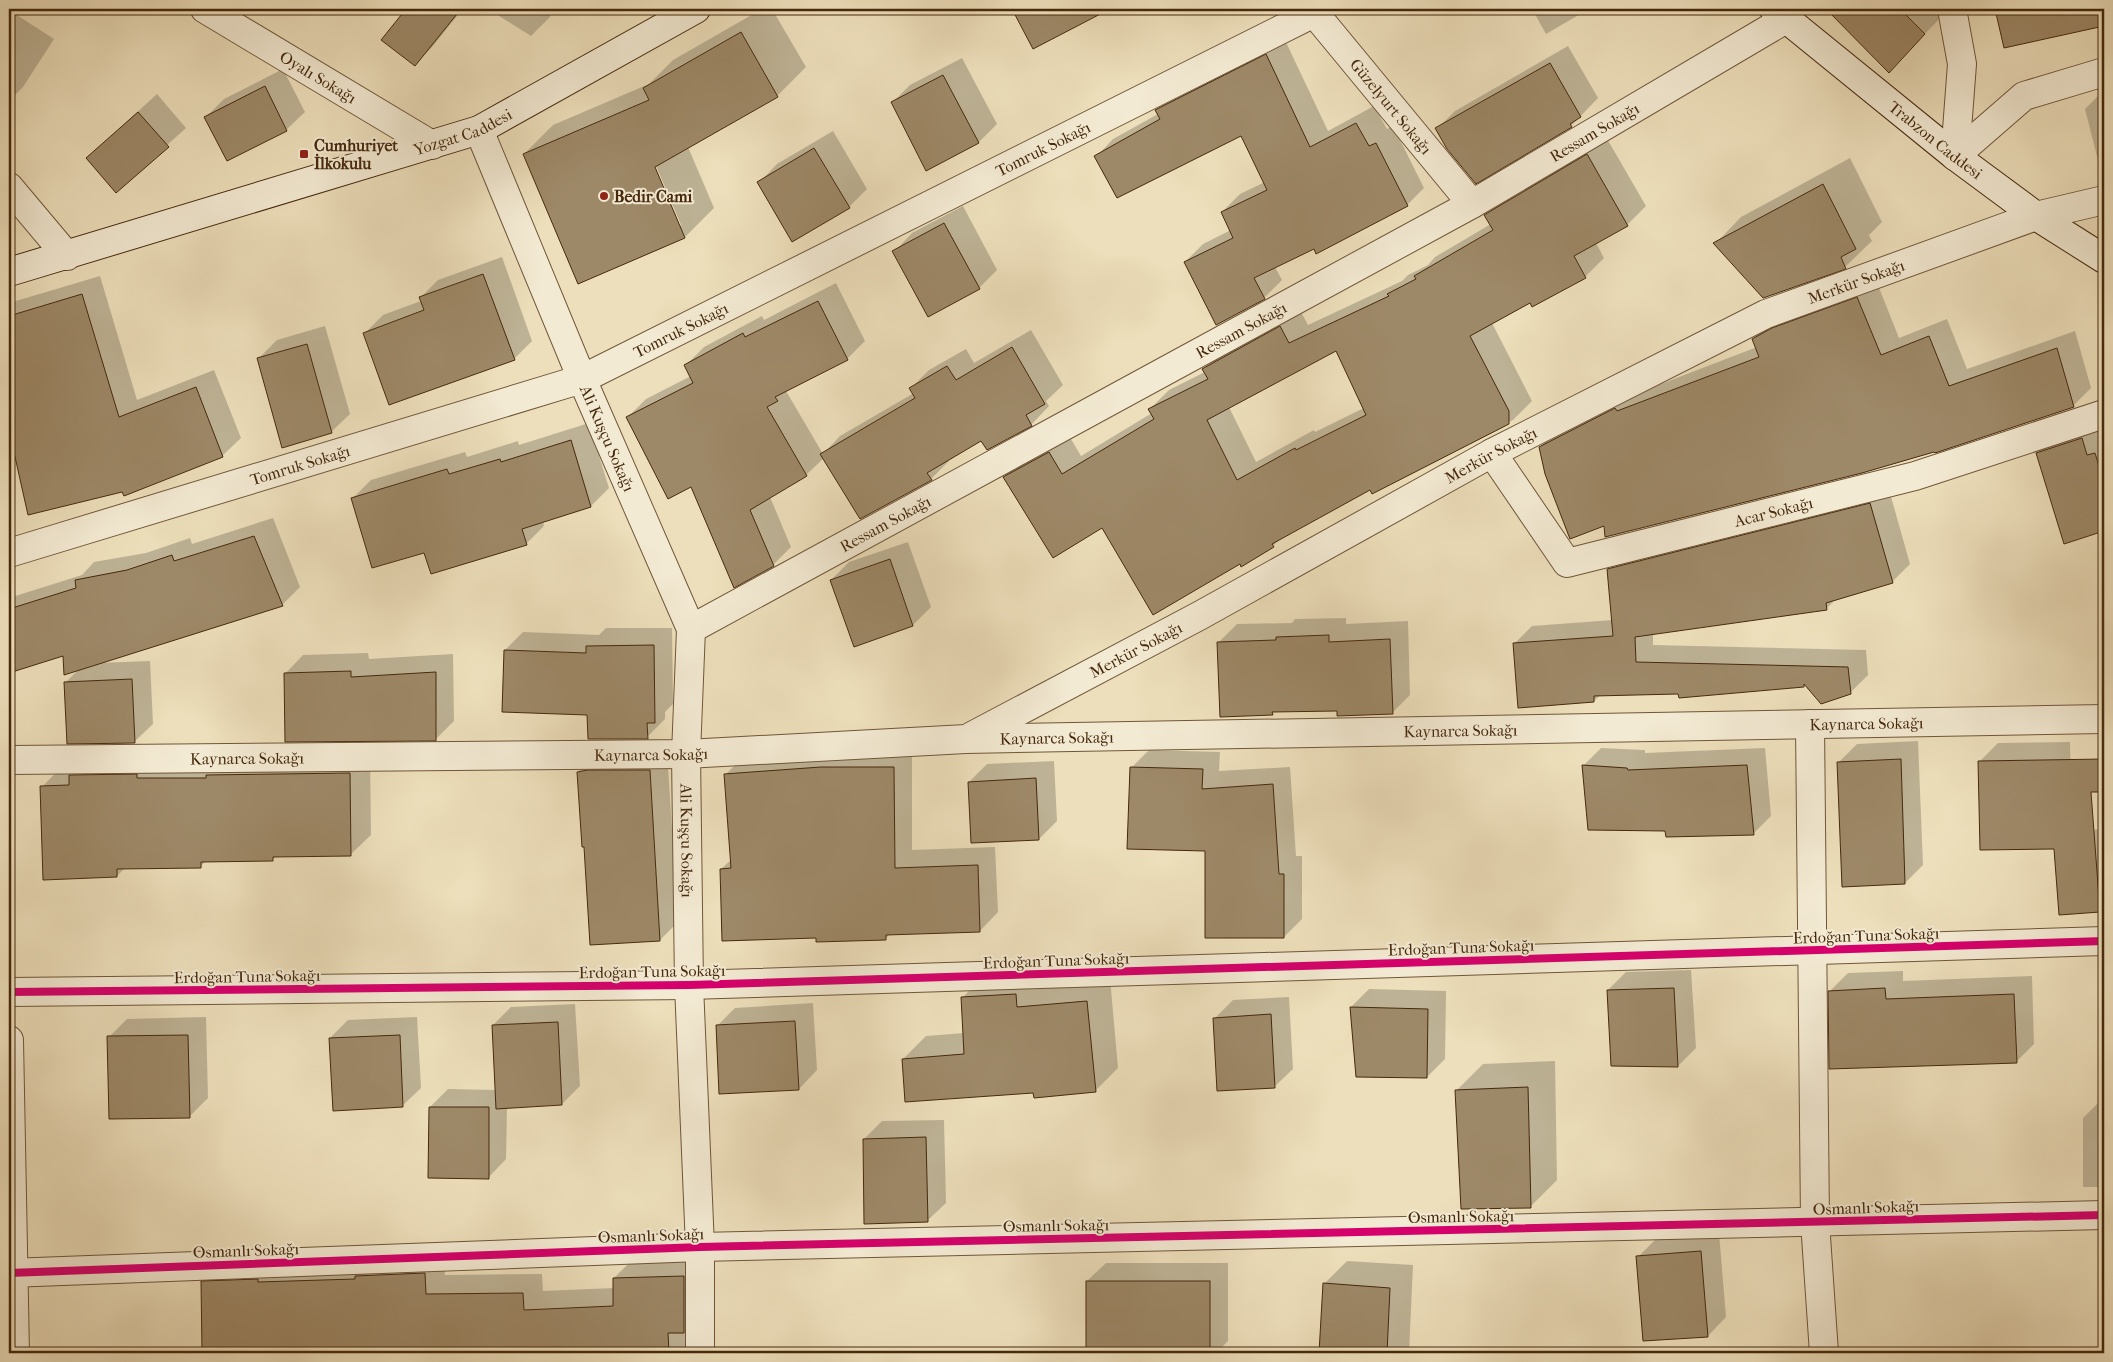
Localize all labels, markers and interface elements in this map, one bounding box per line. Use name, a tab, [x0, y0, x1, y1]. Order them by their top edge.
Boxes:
street label: Oyalı Sokağı	[276, 47, 360, 108]
street label: Güzelyurt Sokağı	[1346, 55, 1436, 158]
street label: Trabzon Caddesi	[1885, 97, 1986, 183]
street label: Ressam Sokağı	[1546, 99, 1643, 166]
street label: Yozgat Caddesi	[410, 104, 516, 160]
street label: Tomruk Sokağı	[992, 117, 1094, 181]
place label: Cumhuriyet İlkokulu	[314, 136, 398, 173]
marker: Cumhuriyet İlkokulu	[298, 148, 310, 160]
place label: Bedir Cami	[614, 187, 692, 206]
marker: Bedir Cami	[598, 190, 610, 202]
street label: Merkür Sokağı	[1805, 255, 1907, 308]
street label: Tomruk Sokağı	[630, 298, 732, 362]
street label: Ressam Sokağı	[1192, 298, 1290, 363]
street label: Ali Kuşçu Sokağı	[575, 381, 639, 495]
street label: Merkür Sokağı	[1441, 423, 1540, 487]
street label: Tomruk Sokağı	[248, 441, 353, 489]
street label: Ressam Sokağı	[837, 491, 934, 556]
street label: Acar Sokağı	[1731, 493, 1815, 531]
street label: Merkür Sokağı	[1086, 618, 1185, 682]
street label: Kaynarca Sokağı	[1809, 713, 1924, 734]
street label: Kaynarca Sokağı	[1403, 720, 1518, 741]
street label: Kaynarca Sokağı	[999, 727, 1114, 748]
street label: Kaynarca Sokağı	[594, 744, 709, 765]
street label: Kaynarca Sokağı	[190, 748, 304, 768]
street label: Ali Kuşçu Sokağı	[676, 783, 697, 898]
street label: Erdoğan Tuna Sokağı	[1792, 923, 1940, 948]
street label: Erdoğan Tuna Sokağı	[1387, 935, 1535, 960]
street label: Erdoğan Tuna Sokağı	[982, 948, 1130, 973]
street label: Erdoğan Tuna Sokağı	[579, 961, 726, 982]
street label: Erdoğan Tuna Sokağı	[174, 966, 321, 987]
street label: Osmanlı Sokağı	[1813, 1196, 1920, 1219]
street label: Osmanlı Sokağı	[1408, 1206, 1515, 1227]
street label: Osmanlı Sokağı	[1003, 1215, 1110, 1236]
street label: Osmanlı Sokağı	[598, 1224, 705, 1247]
street label: Osmanlı Sokağı	[193, 1239, 300, 1262]

